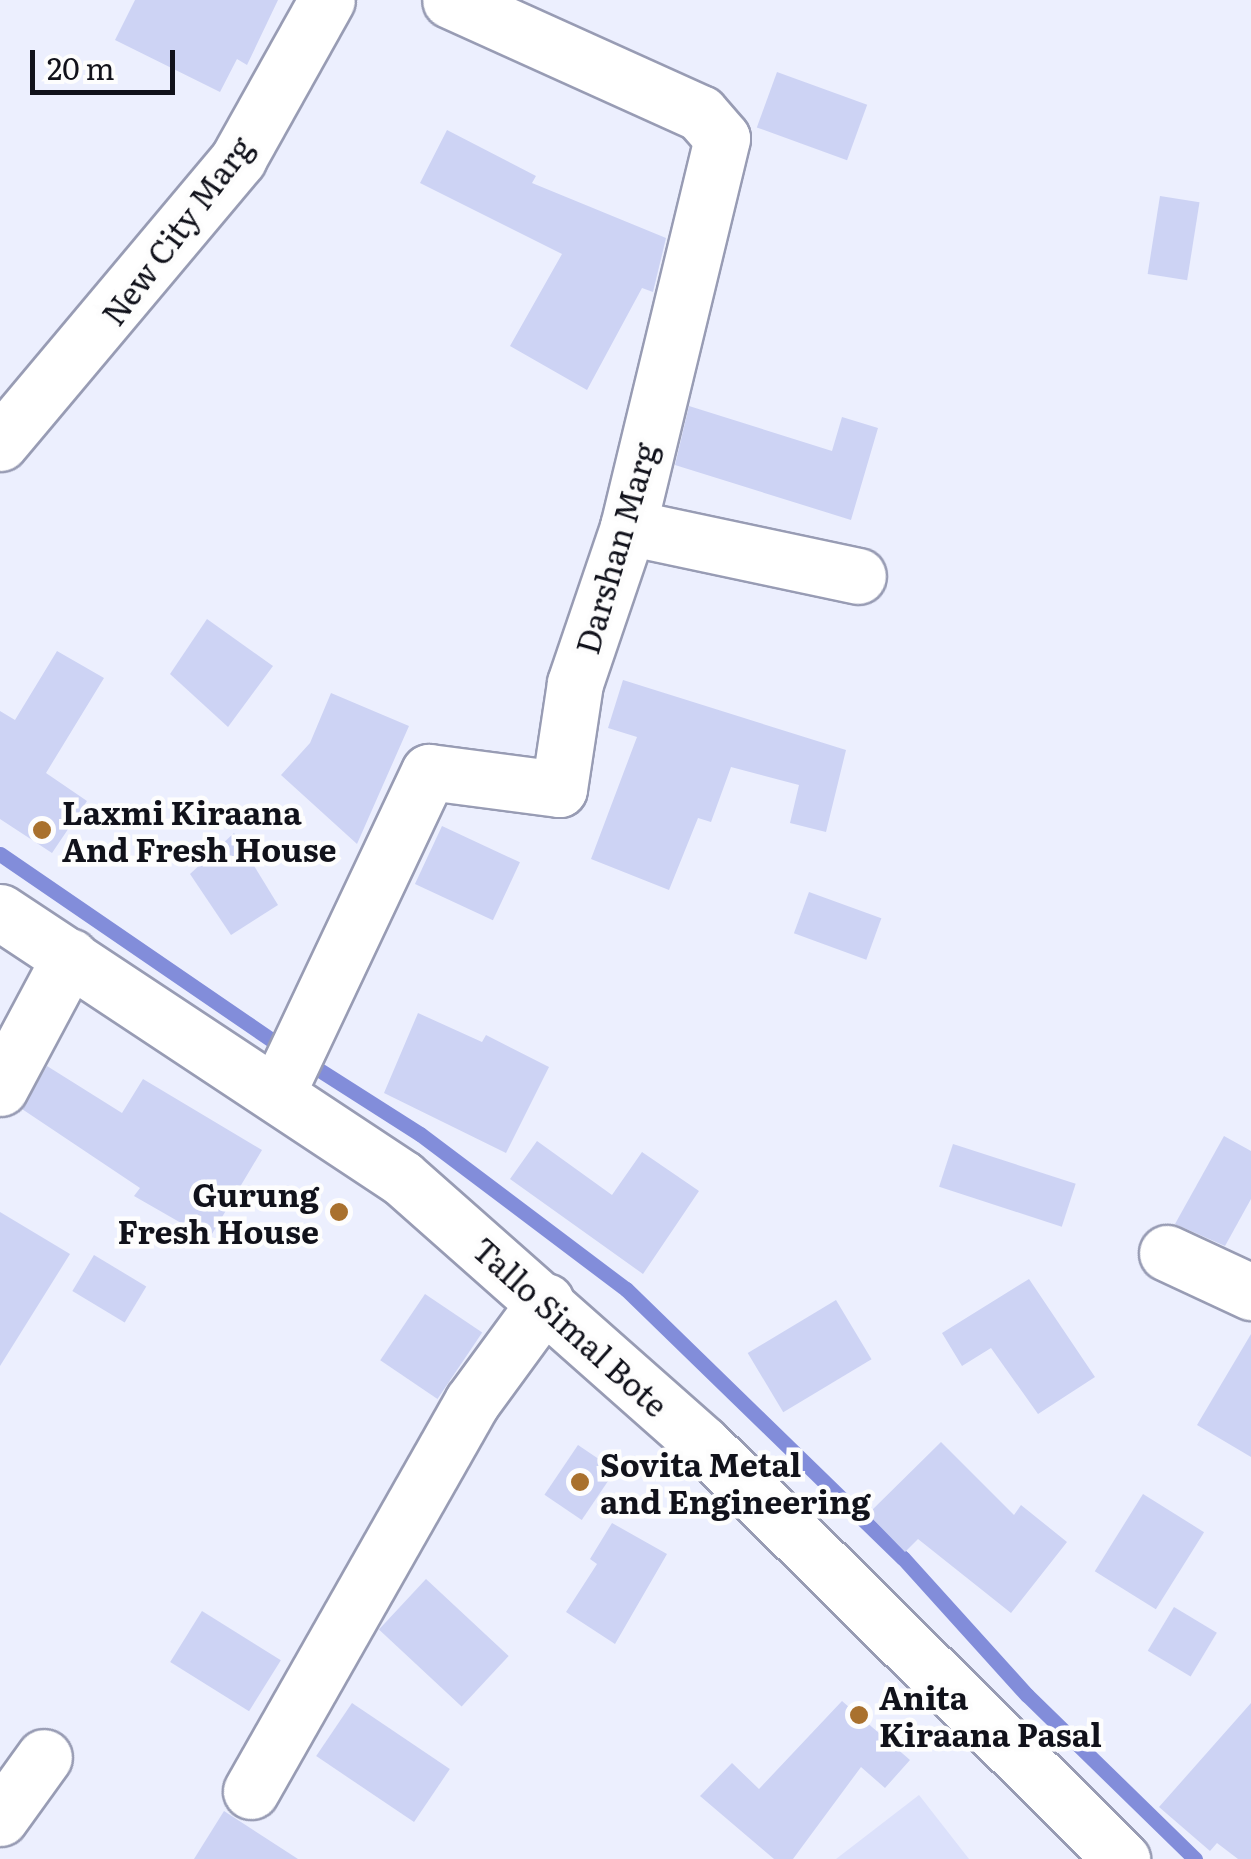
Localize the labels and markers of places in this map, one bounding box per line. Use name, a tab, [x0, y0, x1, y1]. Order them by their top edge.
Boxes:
place label: Laxmi Kiraana And Fresh House	[62, 793, 337, 868]
marker: Laxmi Kiraana And Fresh House	[31, 819, 53, 841]
place label: Gurung Fresh House	[118, 1175, 319, 1250]
marker: Gurung Fresh House	[328, 1201, 350, 1223]
place label: Sovita Metal and Engineering	[600, 1445, 871, 1520]
marker: Sovita Metal and Engineering	[569, 1471, 591, 1493]
place label: Anita Kiraana Pasal	[879, 1678, 1102, 1753]
marker: Anita Kiraana Pasal	[848, 1704, 870, 1726]

